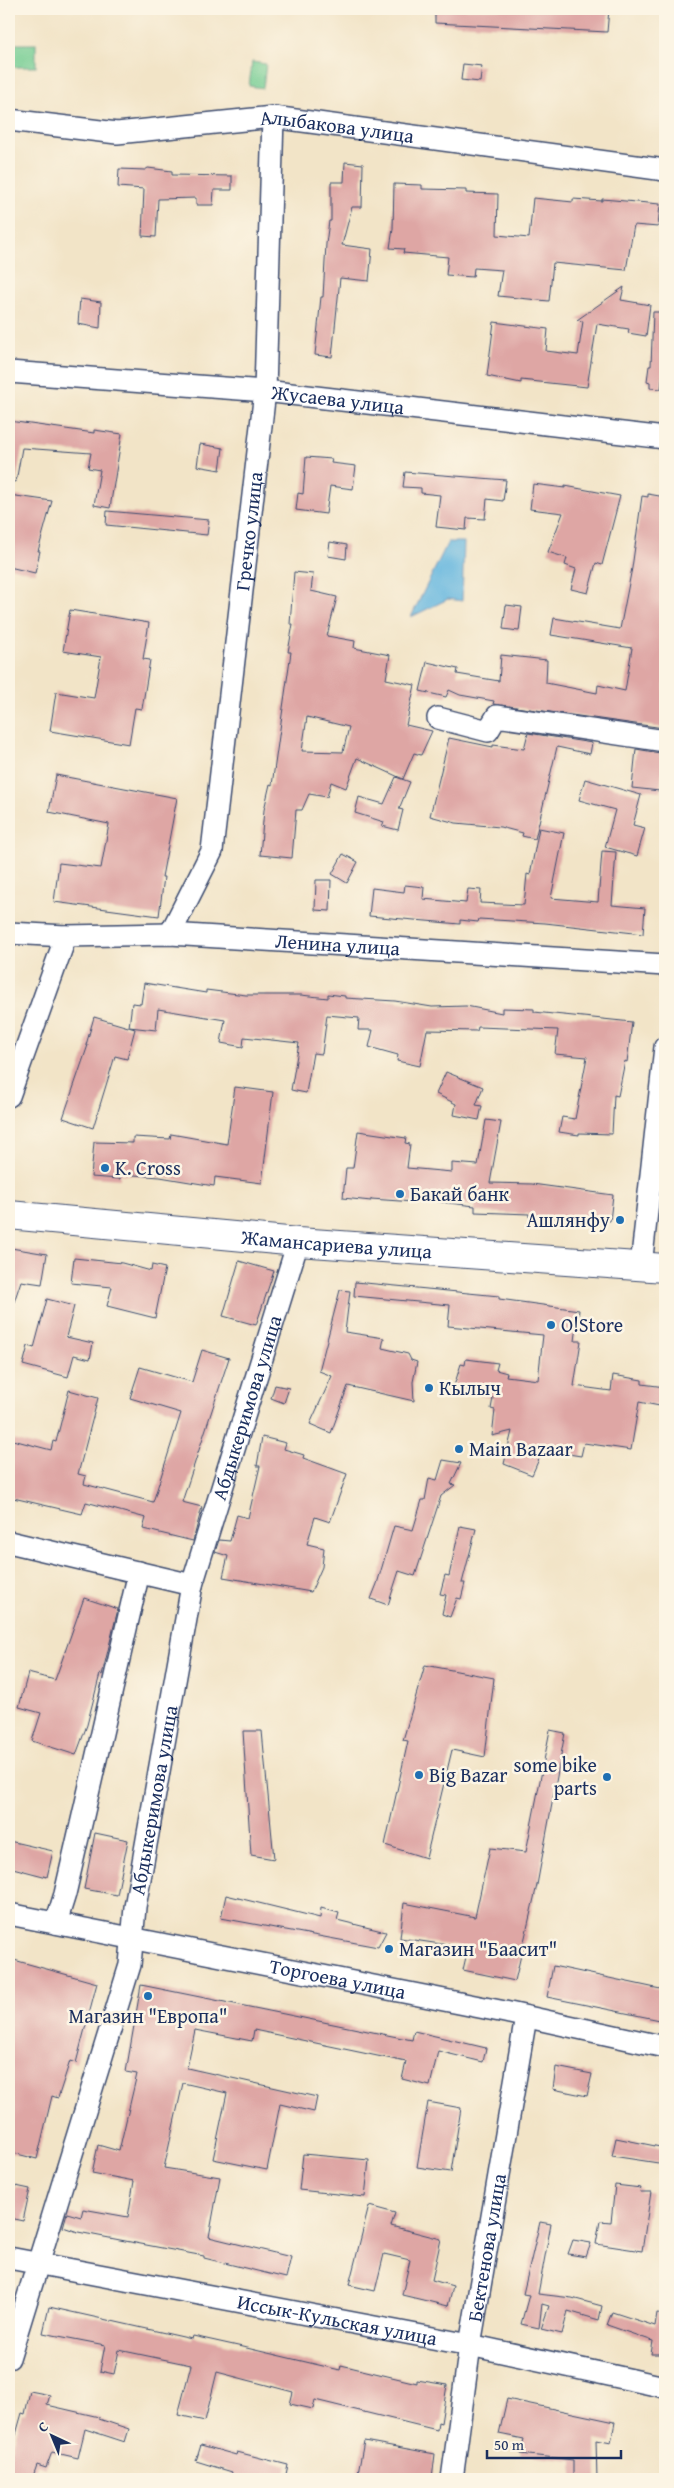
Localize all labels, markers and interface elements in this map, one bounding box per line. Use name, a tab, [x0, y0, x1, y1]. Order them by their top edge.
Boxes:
street label: Алыбакова улица	[258, 102, 416, 150]
street label: Жусаева улица	[269, 377, 406, 421]
street label: Гречко улица	[227, 469, 270, 592]
street label: Ленина улица	[274, 926, 401, 962]
place label: K. Cross	[115, 1153, 181, 1182]
marker: K. Cross	[99, 1162, 111, 1174]
place label: Бакай банк	[410, 1179, 510, 1208]
marker: Бакай банк	[394, 1188, 406, 1200]
place label: Ашлянфу	[526, 1205, 610, 1234]
marker: Ашлянфу	[614, 1214, 626, 1226]
street label: Жамансариева улица	[239, 1222, 433, 1265]
place label: O!Store	[561, 1310, 623, 1339]
street label: Абдыкеримова улица	[204, 1311, 289, 1504]
marker: O!Store	[545, 1319, 557, 1331]
place label: Кылыч	[439, 1373, 501, 1402]
marker: Кылыч	[423, 1382, 435, 1394]
place label: Main Bazaar	[469, 1434, 573, 1463]
marker: Main Bazaar	[453, 1443, 465, 1455]
street label: Абдыкеримова улица	[122, 1702, 185, 1897]
place label: some bike parts	[514, 1750, 597, 1802]
place label: Big Bazar	[429, 1760, 508, 1789]
marker: Big Bazar	[413, 1769, 425, 1781]
marker: some bike parts	[601, 1771, 613, 1783]
place label: Магазин "Баасит"	[399, 1934, 557, 1963]
marker: Магазин "Баасит"	[383, 1943, 395, 1955]
street label: Торгоева улица	[267, 1951, 409, 2006]
marker: Магазин "Европа"	[142, 1990, 154, 2002]
place label: Магазин "Европа"	[68, 2001, 228, 2030]
street label: Бектенова улица	[459, 2171, 513, 2324]
street label: Иссык-Кульская улица	[235, 2286, 440, 2353]
north arrow	[28, 2410, 78, 2460]
text: С	[33, 2417, 53, 2437]
scale bar	[487, 2428, 620, 2460]
text: 50 m	[494, 2434, 525, 2455]

